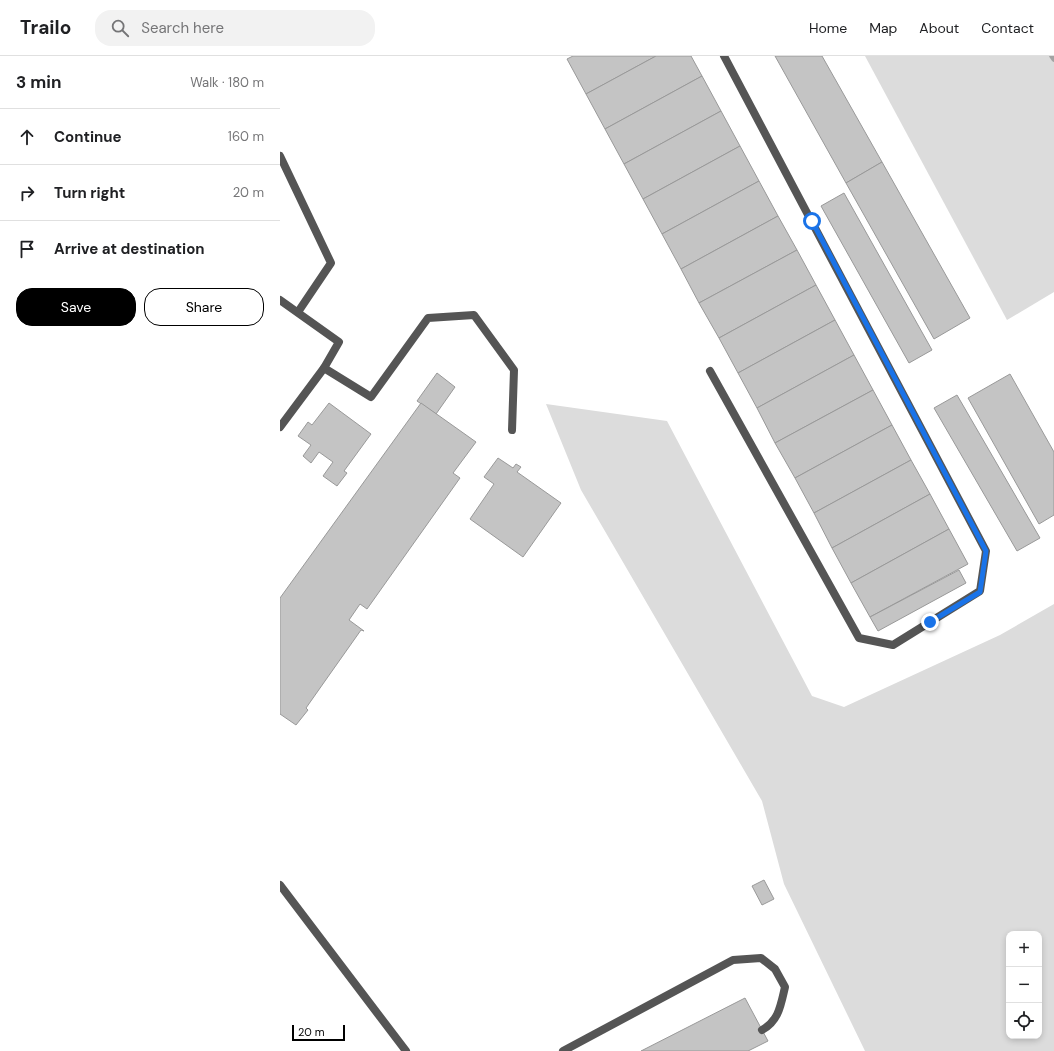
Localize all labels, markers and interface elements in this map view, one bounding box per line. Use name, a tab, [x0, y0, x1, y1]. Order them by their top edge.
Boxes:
search box	[95, 10, 375, 46]
text: Trailo	[20, 15, 71, 40]
icon: search	[109, 17, 131, 39]
text: Search here	[141, 18, 224, 38]
text: Home	[809, 19, 847, 37]
text: Map	[869, 19, 897, 37]
text: About	[919, 19, 959, 37]
text: Contact	[981, 19, 1034, 37]
text: 3 min	[16, 71, 61, 93]
text: Walk · 180 m	[190, 74, 264, 91]
icon: ahead	[16, 126, 38, 148]
text: Continue	[54, 127, 122, 147]
text: 160 m	[228, 128, 264, 145]
icon: right	[16, 182, 38, 204]
text: Turn right	[54, 183, 125, 203]
text: 20 m	[233, 184, 264, 201]
route start	[803, 212, 821, 230]
icon: arrive	[16, 238, 38, 260]
text: Arrive at destination	[54, 239, 205, 259]
button: Save	[16, 288, 136, 326]
button: Share	[144, 288, 264, 326]
route end	[921, 613, 939, 631]
map controls	[1006, 931, 1042, 1039]
button: +	[1006, 931, 1042, 967]
button: −	[1006, 967, 1042, 1003]
button: locate	[1006, 1003, 1042, 1039]
scale bar	[292, 1023, 345, 1042]
text: 20 m	[298, 1025, 324, 1039]

